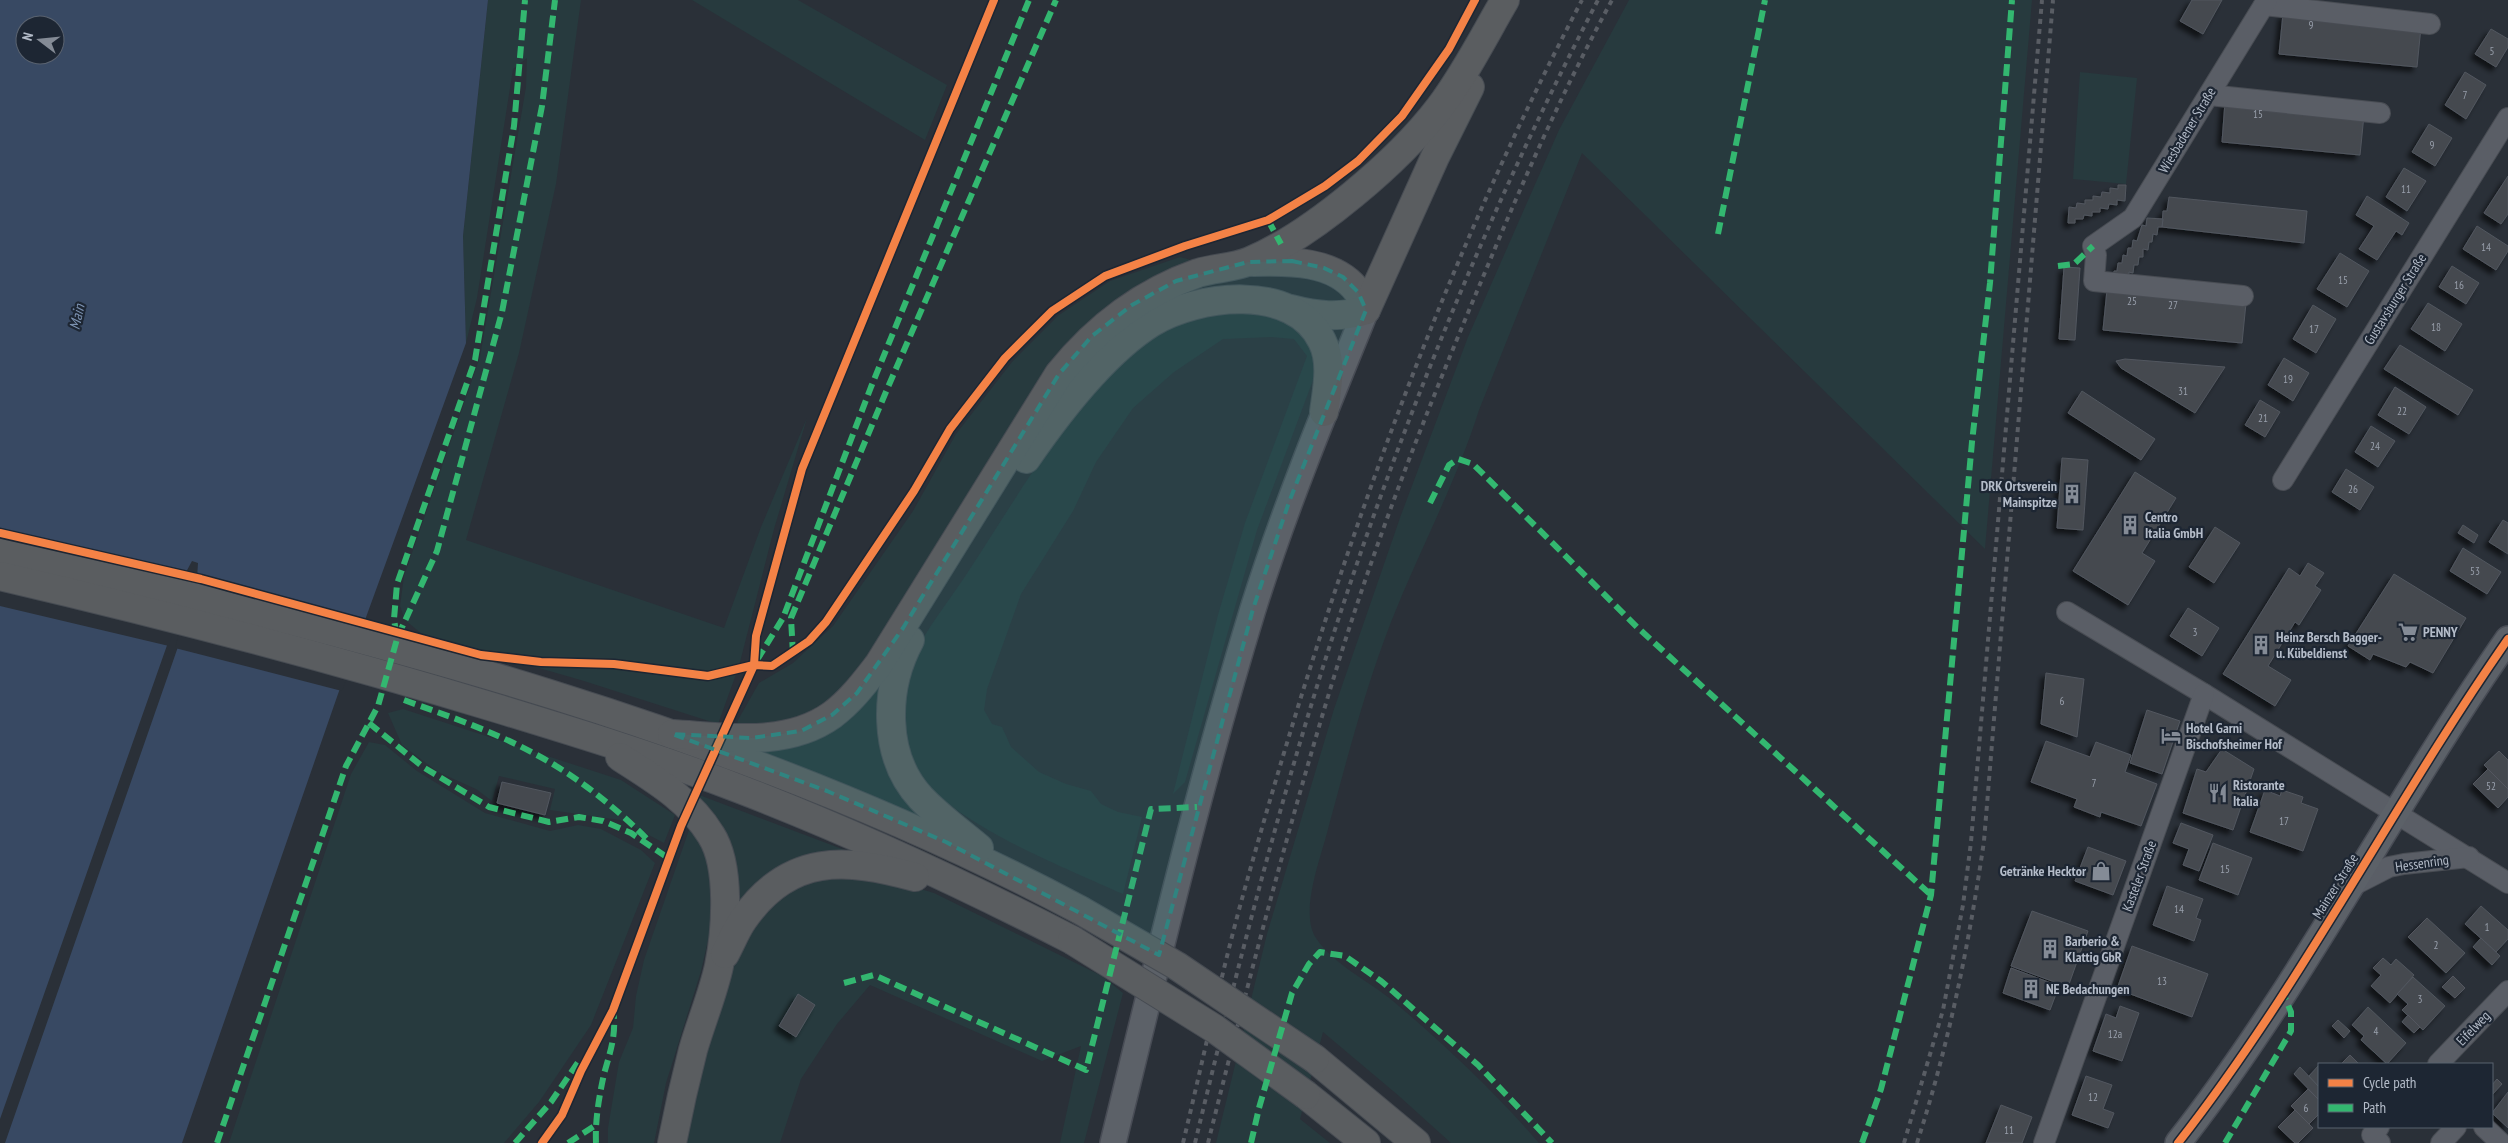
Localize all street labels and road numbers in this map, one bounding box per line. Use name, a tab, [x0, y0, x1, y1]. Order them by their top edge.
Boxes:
street label: Wiesbadener Straße	[2154, 84, 2220, 176]
street label: Gustavsburger Straße	[2360, 250, 2430, 348]
street label: Kasteler Straße	[2118, 838, 2160, 914]
street label: Mainzer Straße	[2308, 850, 2362, 922]
street label: Hessenring	[2394, 850, 2450, 876]
street label: Eifelweg	[2452, 1007, 2494, 1049]

